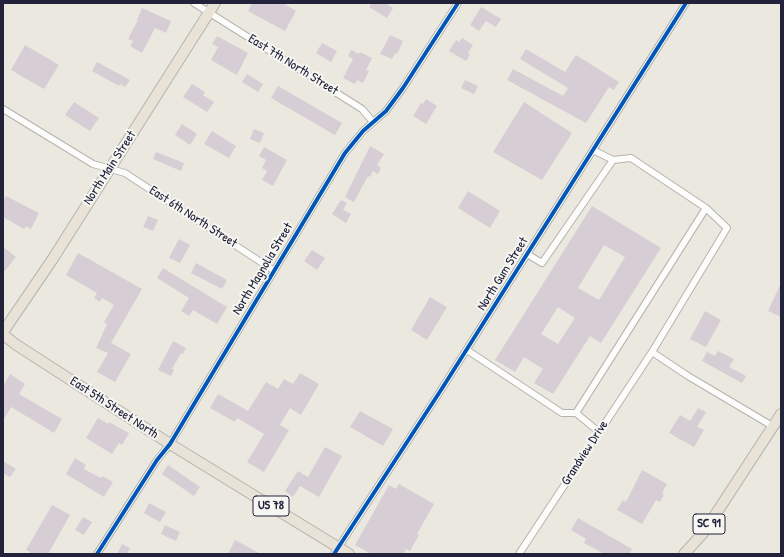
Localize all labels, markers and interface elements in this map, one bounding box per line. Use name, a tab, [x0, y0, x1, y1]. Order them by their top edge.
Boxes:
street label: East 7th North Street	[245, 31, 341, 99]
street label: North Main Street	[80, 128, 140, 208]
street label: East 6th North Street	[146, 183, 240, 251]
street label: North Magnolia Street	[229, 220, 297, 318]
street label: North Gum Street	[474, 234, 532, 314]
street label: East 5th Street North	[67, 374, 161, 442]
street label: Grandview Drive	[558, 418, 612, 488]
road number: US 78	[253, 496, 289, 516]
road number: SC 91	[693, 514, 725, 534]

